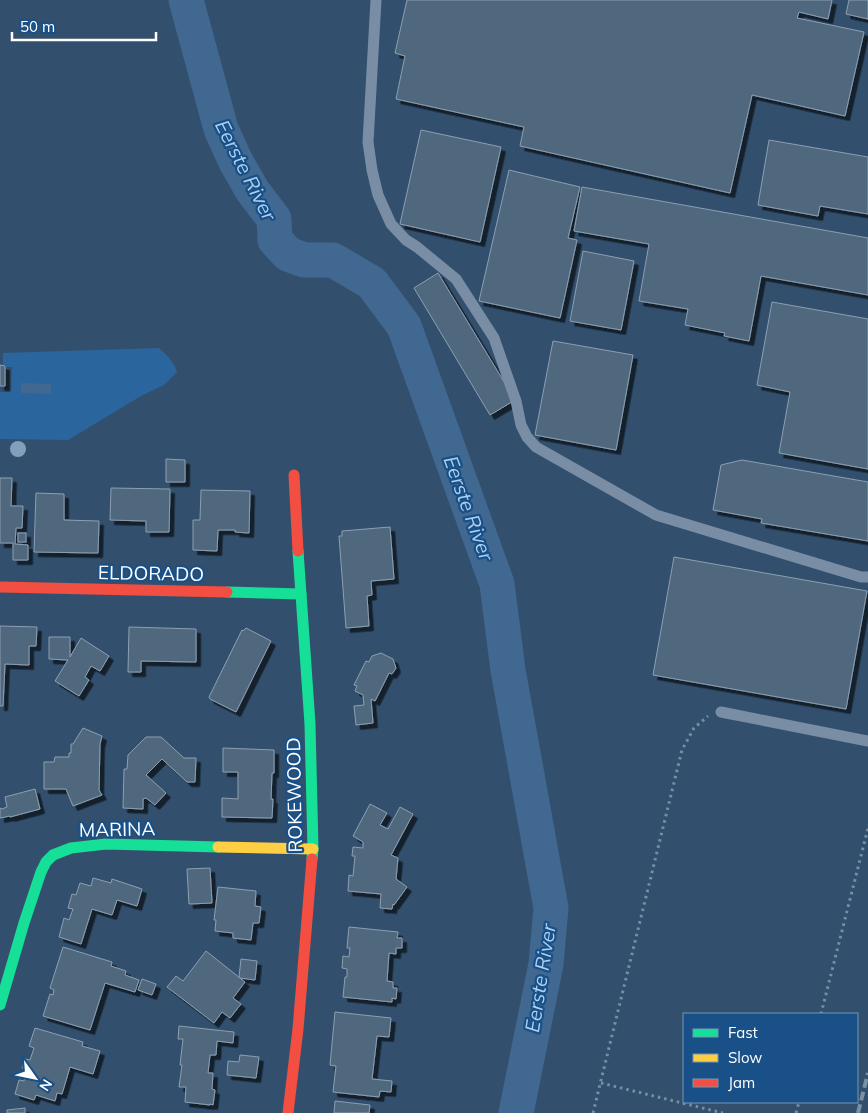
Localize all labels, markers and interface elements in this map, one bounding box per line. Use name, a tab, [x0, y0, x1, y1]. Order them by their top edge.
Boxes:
scale bar	[12, 10, 156, 42]
text: 50 m	[20, 17, 55, 36]
water label: Eerste River	[210, 115, 282, 225]
water label: Eerste River	[438, 452, 500, 565]
street label: ELDORADO	[98, 560, 204, 586]
street label: ROKEWOOD	[281, 737, 307, 853]
street label: MARINA	[79, 816, 155, 842]
water label: Eerste River	[519, 921, 561, 1034]
legend	[683, 1013, 858, 1103]
text: Fast	[728, 1023, 758, 1042]
text: Slow	[728, 1048, 762, 1067]
north arrow	[10, 1053, 60, 1103]
text: Jam	[728, 1073, 755, 1092]
text: N	[35, 1076, 56, 1094]

